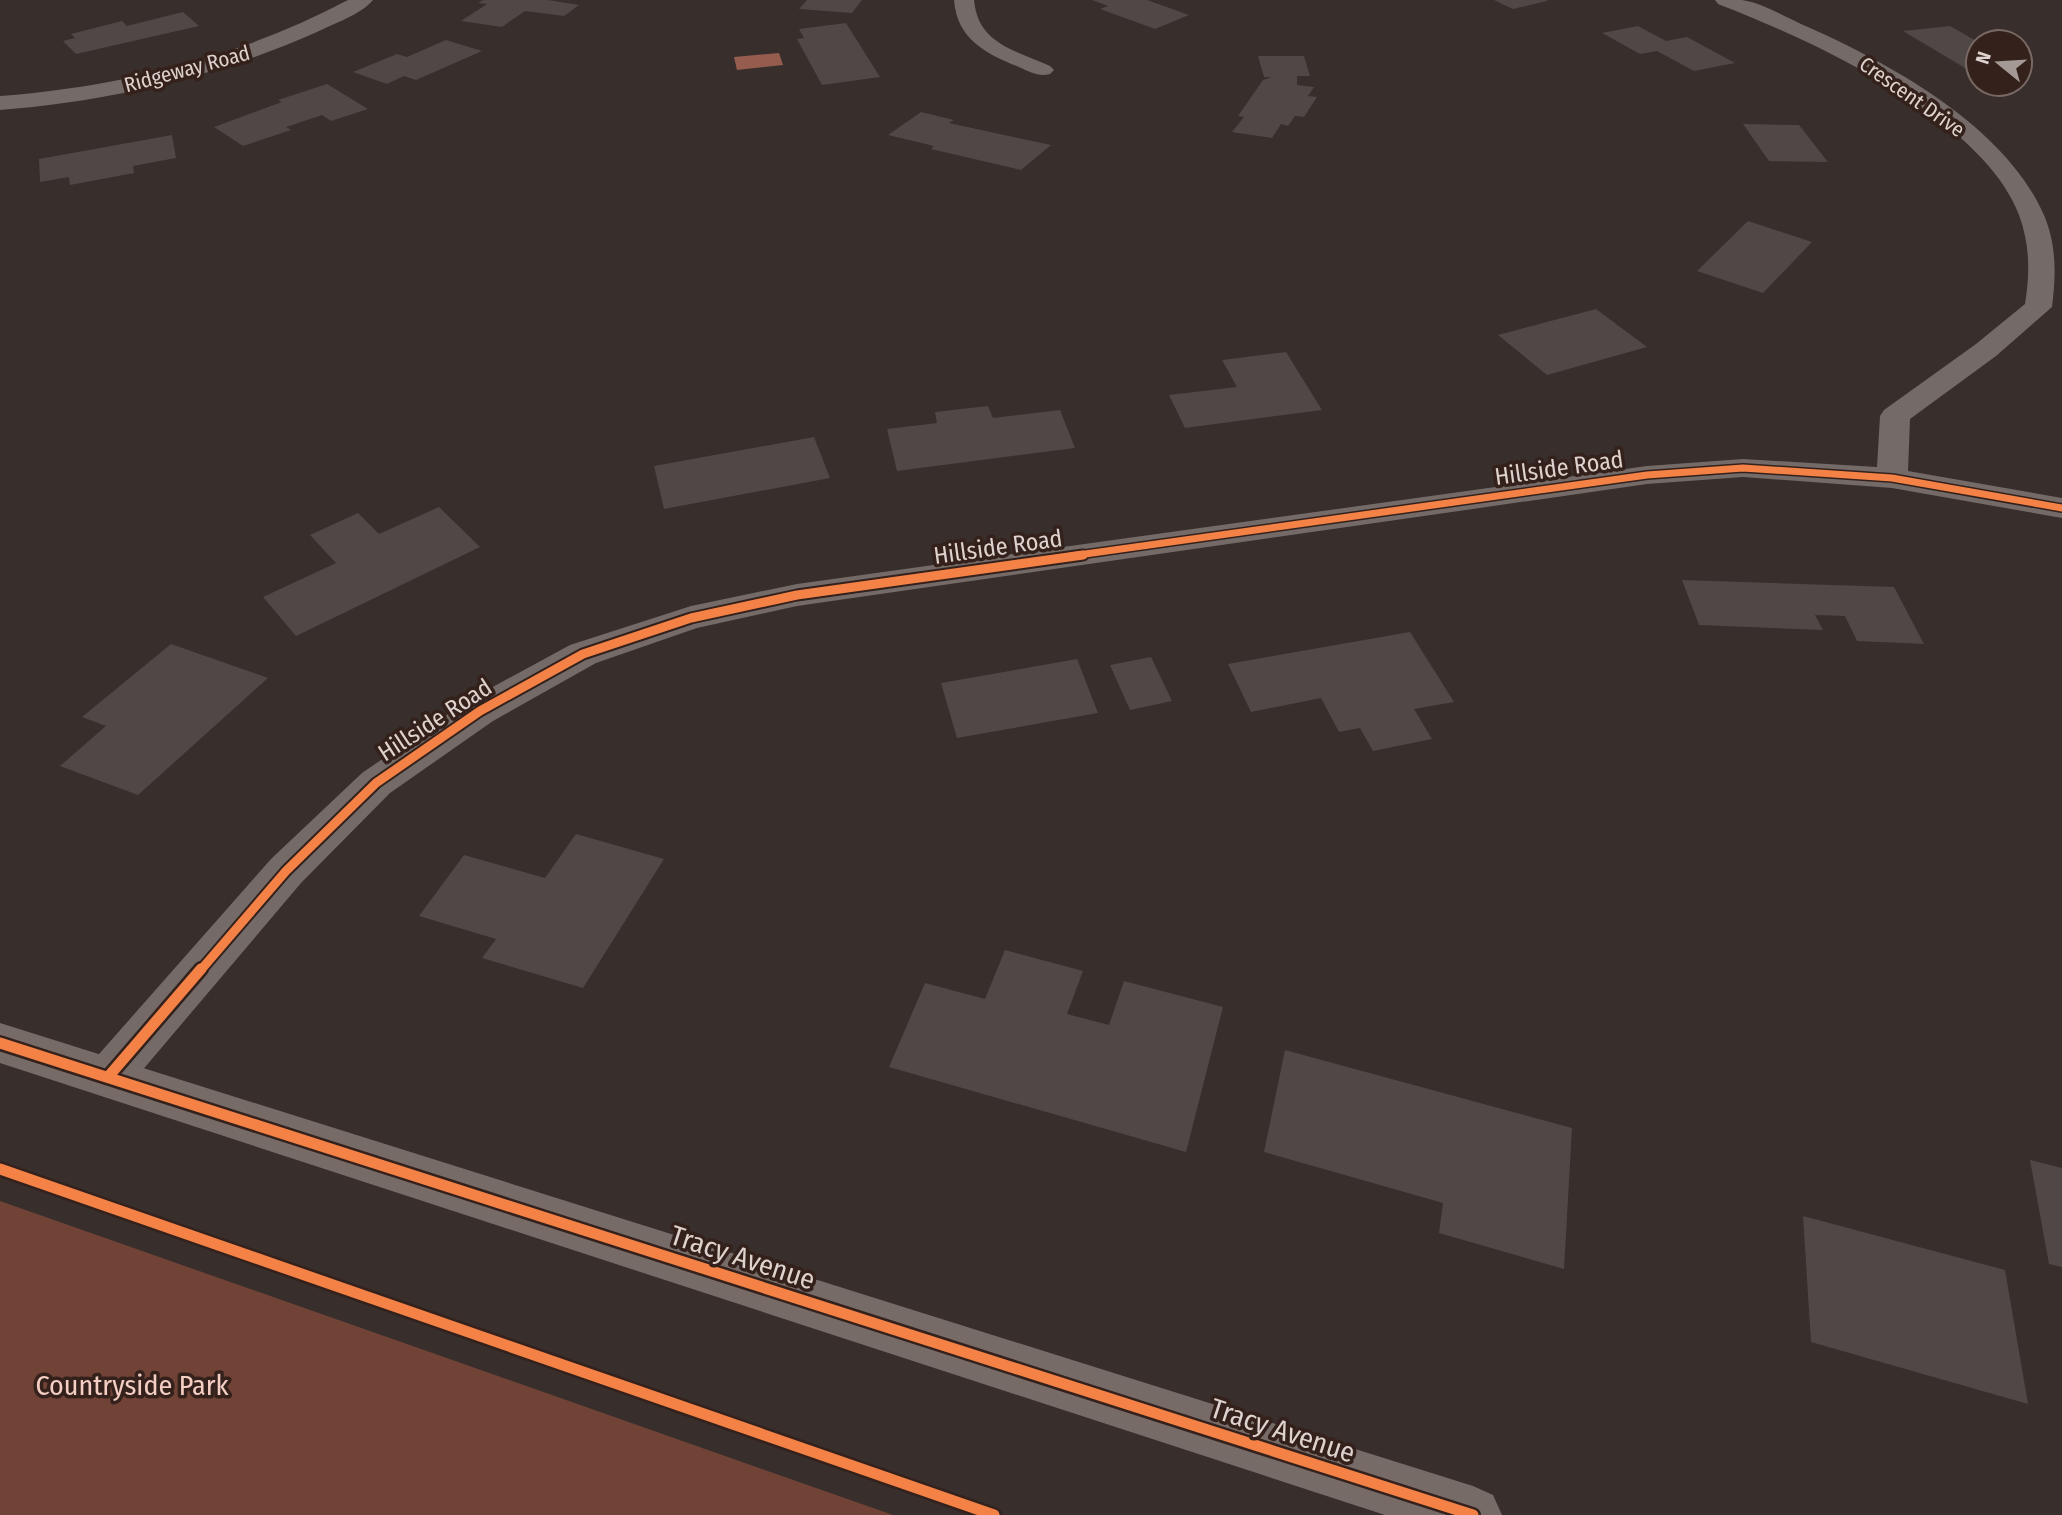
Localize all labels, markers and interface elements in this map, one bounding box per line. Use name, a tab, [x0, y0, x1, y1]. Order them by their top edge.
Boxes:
north arrow	[1964, 28, 2034, 98]
street label: Ridgeway Road	[121, 40, 253, 98]
text: N	[1971, 49, 1996, 67]
street label: Crescent Drive	[1854, 51, 1970, 143]
street label: Hillside Road	[1493, 445, 1625, 491]
street label: Hillside Road	[932, 524, 1064, 570]
street label: Hillside Road	[373, 673, 497, 767]
street label: Tracy Avenue	[666, 1219, 819, 1296]
park label: Countryside Park	[35, 1369, 230, 1402]
street label: Tracy Avenue	[1206, 1392, 1359, 1469]

